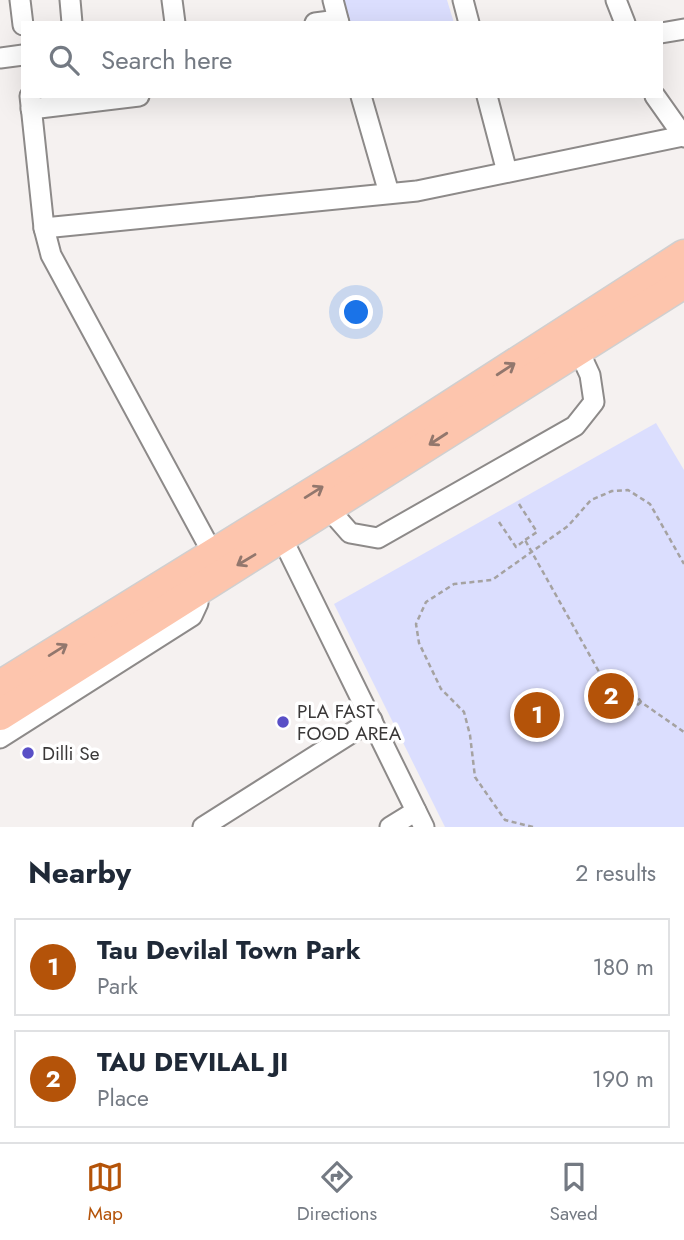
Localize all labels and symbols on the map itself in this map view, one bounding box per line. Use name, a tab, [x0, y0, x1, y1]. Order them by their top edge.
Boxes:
your location	[339, 295, 373, 329]
one-way arrow	[496, 362, 515, 377]
one-way arrow	[429, 432, 449, 446]
one-way arrow	[304, 484, 324, 498]
one-way arrow	[236, 553, 256, 567]
one-way arrow	[48, 642, 67, 657]
pin: 2	[588, 670, 634, 722]
pin: 1	[514, 689, 560, 741]
place label: PLA FAST FOOD AREA	[297, 698, 402, 747]
marker: PLA FAST FOOD AREA	[275, 714, 291, 730]
place label: Dilli Se	[42, 740, 100, 767]
marker: Dilli Se	[20, 745, 36, 761]

